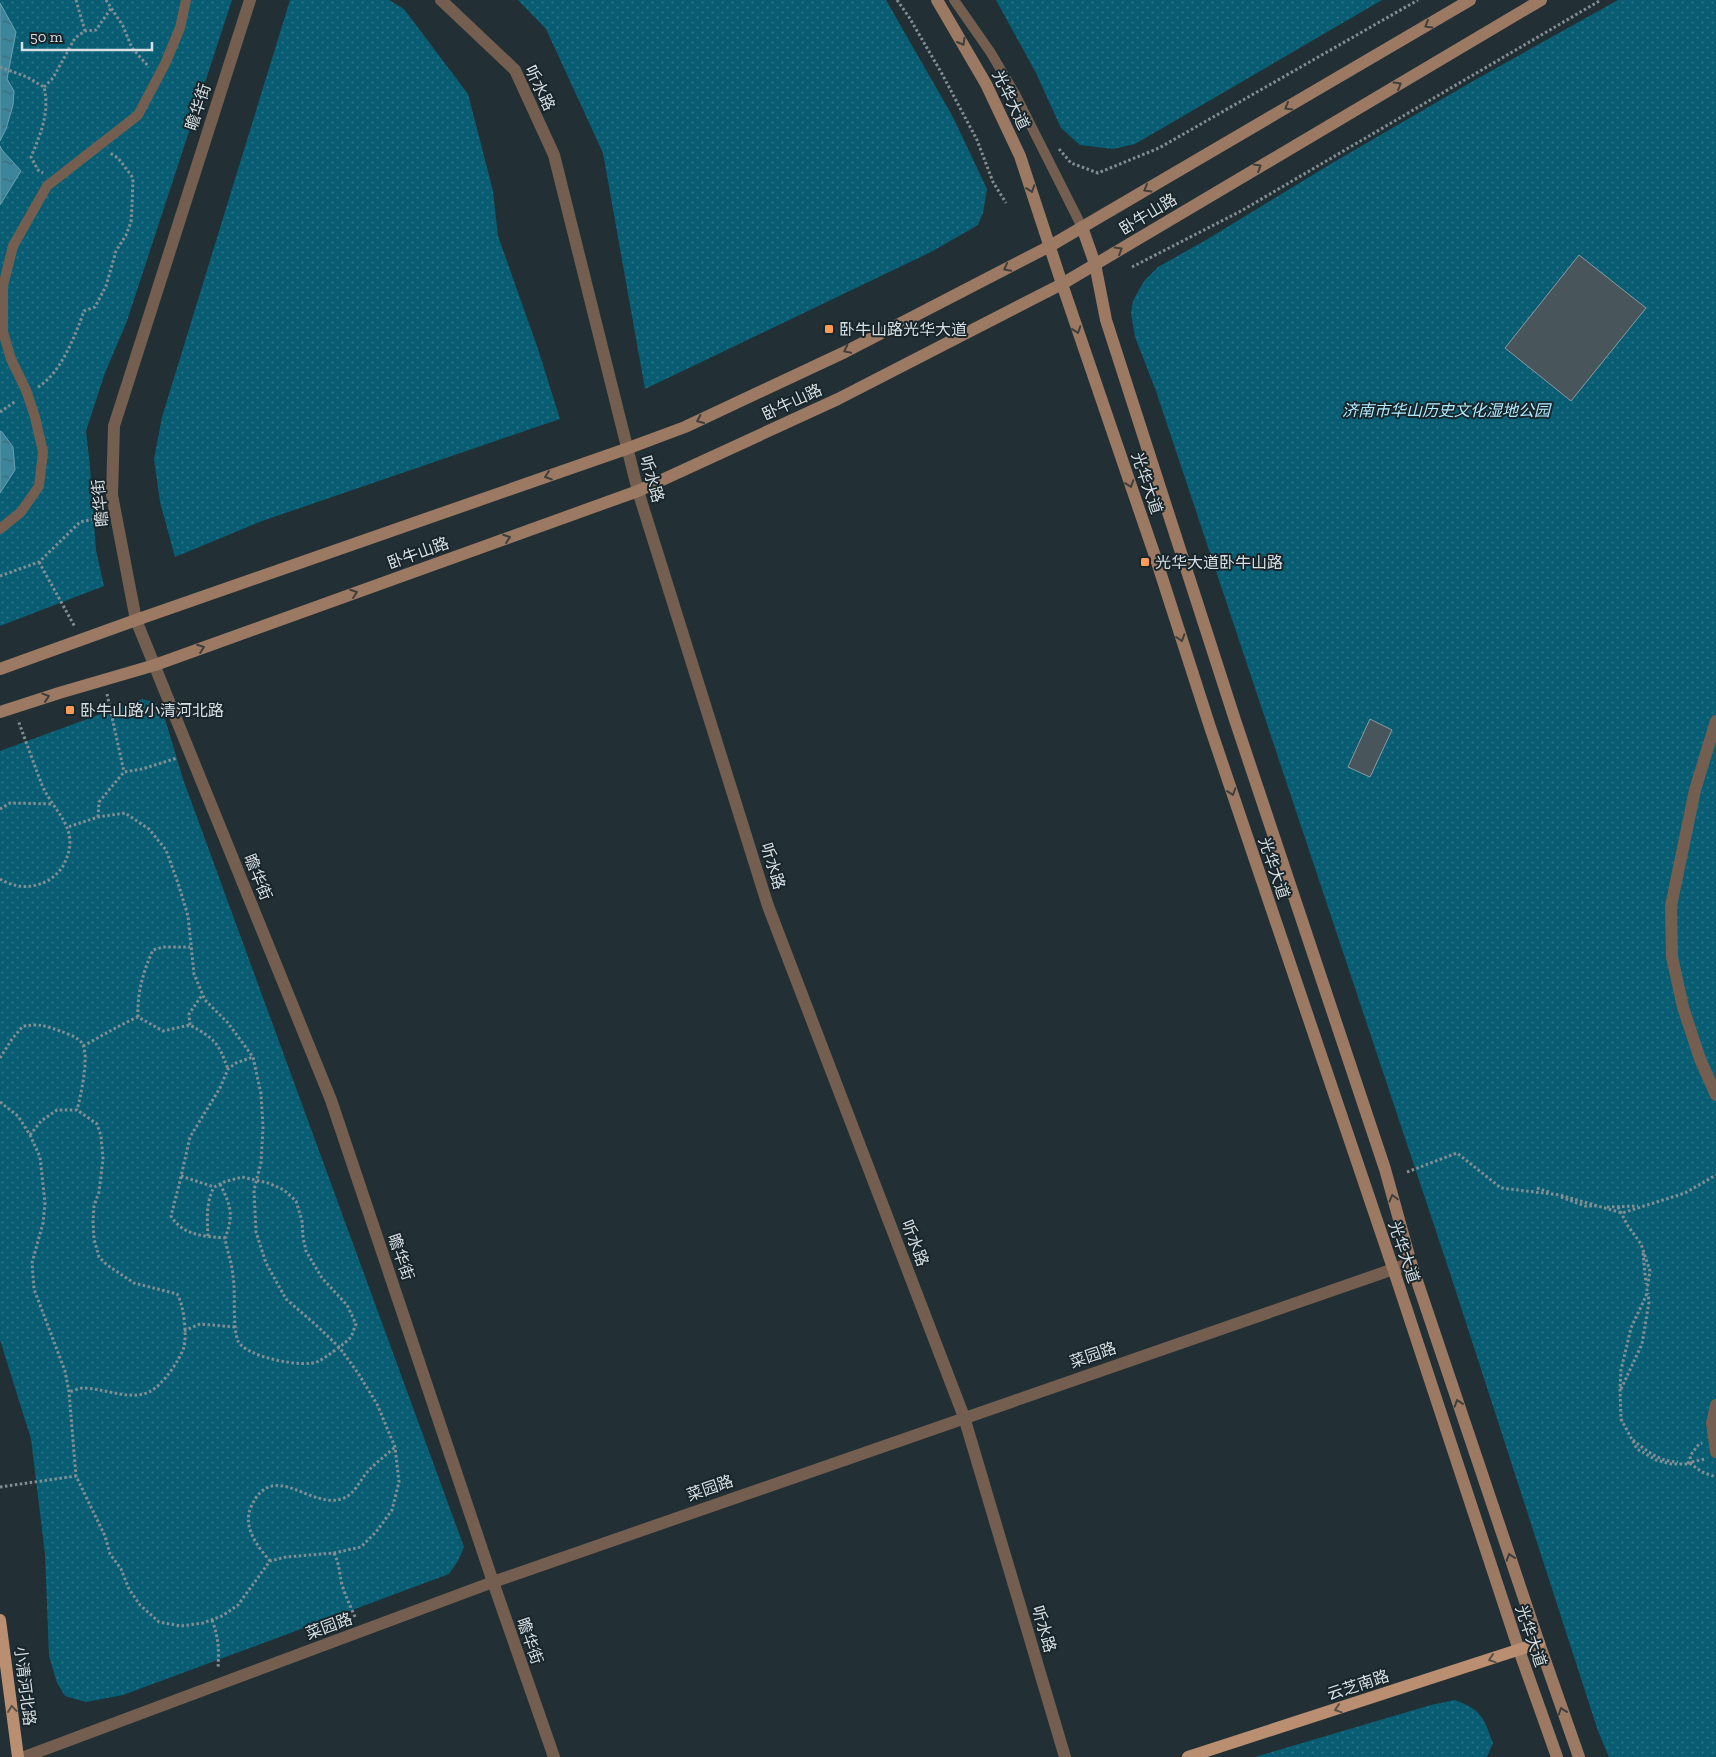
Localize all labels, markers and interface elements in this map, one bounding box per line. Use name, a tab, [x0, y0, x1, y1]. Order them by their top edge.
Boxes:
one-way arrow	[1424, 18, 1433, 28]
scale bar	[22, 20, 152, 52]
text: 50 m	[30, 28, 63, 46]
one-way arrow	[955, 37, 965, 46]
street label: 听水路	[521, 62, 559, 114]
street label: 光华大道	[988, 67, 1034, 133]
street label: 瞻华街	[182, 81, 214, 133]
one-way arrow	[1393, 81, 1402, 91]
one-way arrow	[1284, 100, 1293, 110]
one-way arrow	[1253, 164, 1262, 174]
one-way arrow	[1144, 183, 1153, 193]
one-way arrow	[1025, 184, 1035, 192]
street label: 卧牛山路	[1116, 189, 1180, 239]
one-way arrow	[1113, 246, 1122, 256]
one-way arrow	[1003, 262, 1012, 272]
place label: 卧牛山路光华大道	[839, 320, 967, 339]
marker: 卧牛山路光华大道	[823, 323, 835, 335]
one-way arrow	[1072, 325, 1082, 334]
one-way arrow	[843, 344, 852, 355]
street label: 卧牛山路	[759, 380, 825, 424]
park label: 济南市华山历史文化湿地公园	[1342, 401, 1552, 420]
one-way arrow	[696, 413, 705, 424]
street label: 光华大道	[1128, 450, 1166, 516]
street label: 听水路	[636, 453, 668, 505]
one-way arrow	[544, 470, 552, 480]
street label: 瞻华街	[88, 478, 112, 528]
one-way arrow	[1124, 479, 1134, 487]
street label: 卧牛山路	[385, 533, 451, 573]
one-way arrow	[502, 534, 511, 544]
place label: 光华大道卧牛山路	[1155, 553, 1283, 572]
marker: 光华大道卧牛山路	[1139, 556, 1151, 568]
one-way arrow	[349, 589, 358, 599]
one-way arrow	[1176, 633, 1186, 641]
one-way arrow	[197, 644, 205, 654]
one-way arrow	[42, 693, 50, 703]
place label: 卧牛山路小清河北路	[80, 701, 224, 720]
marker: 卧牛山路小清河北路	[64, 704, 76, 716]
one-way arrow	[1226, 788, 1236, 796]
street label: 光华大道	[1255, 835, 1293, 901]
street label: 听水路	[757, 840, 789, 892]
street label: 瞻华街	[240, 851, 276, 903]
one-way arrow	[1389, 1195, 1399, 1203]
street label: 听水路	[898, 1217, 932, 1269]
street label: 光华大道	[1385, 1219, 1423, 1285]
street label: 瞻华街	[384, 1231, 418, 1283]
street label: 菜园路	[1067, 1338, 1119, 1372]
one-way arrow	[1454, 1399, 1464, 1408]
street label: 菜园路	[684, 1471, 736, 1505]
one-way arrow	[1506, 1554, 1516, 1562]
street label: 听水路	[1028, 1603, 1060, 1655]
street label: 光华大道	[1512, 1603, 1550, 1669]
street label: 菜园路	[303, 1609, 355, 1643]
street label: 瞻华街	[513, 1615, 547, 1667]
street label: 小清河北路	[11, 1645, 39, 1727]
one-way arrow	[1489, 1653, 1497, 1663]
street label: 云芝南路	[1325, 1666, 1391, 1704]
one-way arrow	[1334, 1703, 1342, 1713]
one-way arrow	[7, 1704, 17, 1713]
one-way arrow	[1558, 1707, 1568, 1716]

